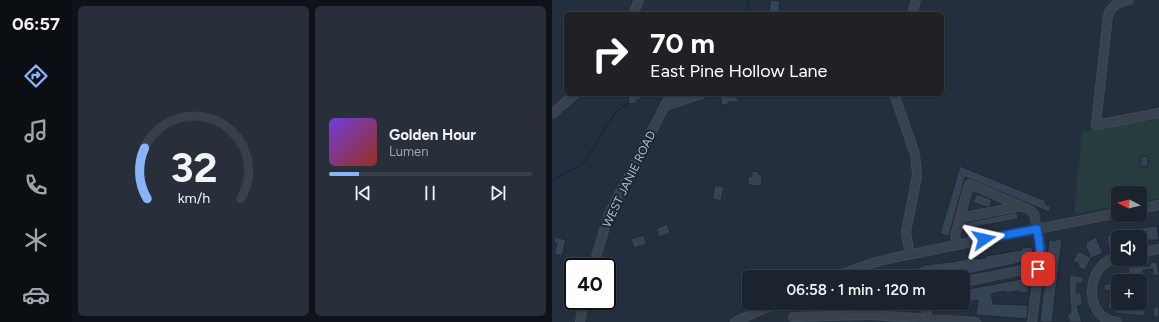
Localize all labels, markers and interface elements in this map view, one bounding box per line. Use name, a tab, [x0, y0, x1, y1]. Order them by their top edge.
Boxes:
text: 06:57	[12, 13, 60, 35]
text: 70 m	[650, 26, 715, 60]
icon: right	[584, 28, 636, 80]
text: East Pine Hollow Lane	[650, 60, 827, 82]
icon: directions	[22, 62, 50, 90]
icon: music	[22, 117, 50, 145]
text: Golden Hour	[389, 126, 476, 144]
street label: WEST JANIE ROAD	[600, 128, 658, 230]
text: 32	[170, 142, 217, 192]
text: Lumen	[389, 144, 428, 159]
icon: phone	[22, 171, 50, 199]
icon: previous	[352, 182, 374, 204]
icon: pause	[419, 182, 441, 204]
icon: next	[487, 182, 509, 204]
north arrow	[1111, 186, 1147, 222]
map controls	[1111, 186, 1147, 310]
text: km/h	[177, 189, 210, 207]
position arrow	[963, 218, 1005, 260]
icon: climate	[22, 226, 50, 254]
button: sound	[1111, 230, 1147, 266]
pin	[1021, 252, 1055, 286]
speed limit sign: 40	[564, 258, 616, 310]
icon: arrive	[1027, 258, 1049, 280]
button: +	[1111, 274, 1147, 310]
icon: car	[22, 281, 50, 309]
text: 06:58 · 1 min · 120 m	[787, 281, 925, 299]

